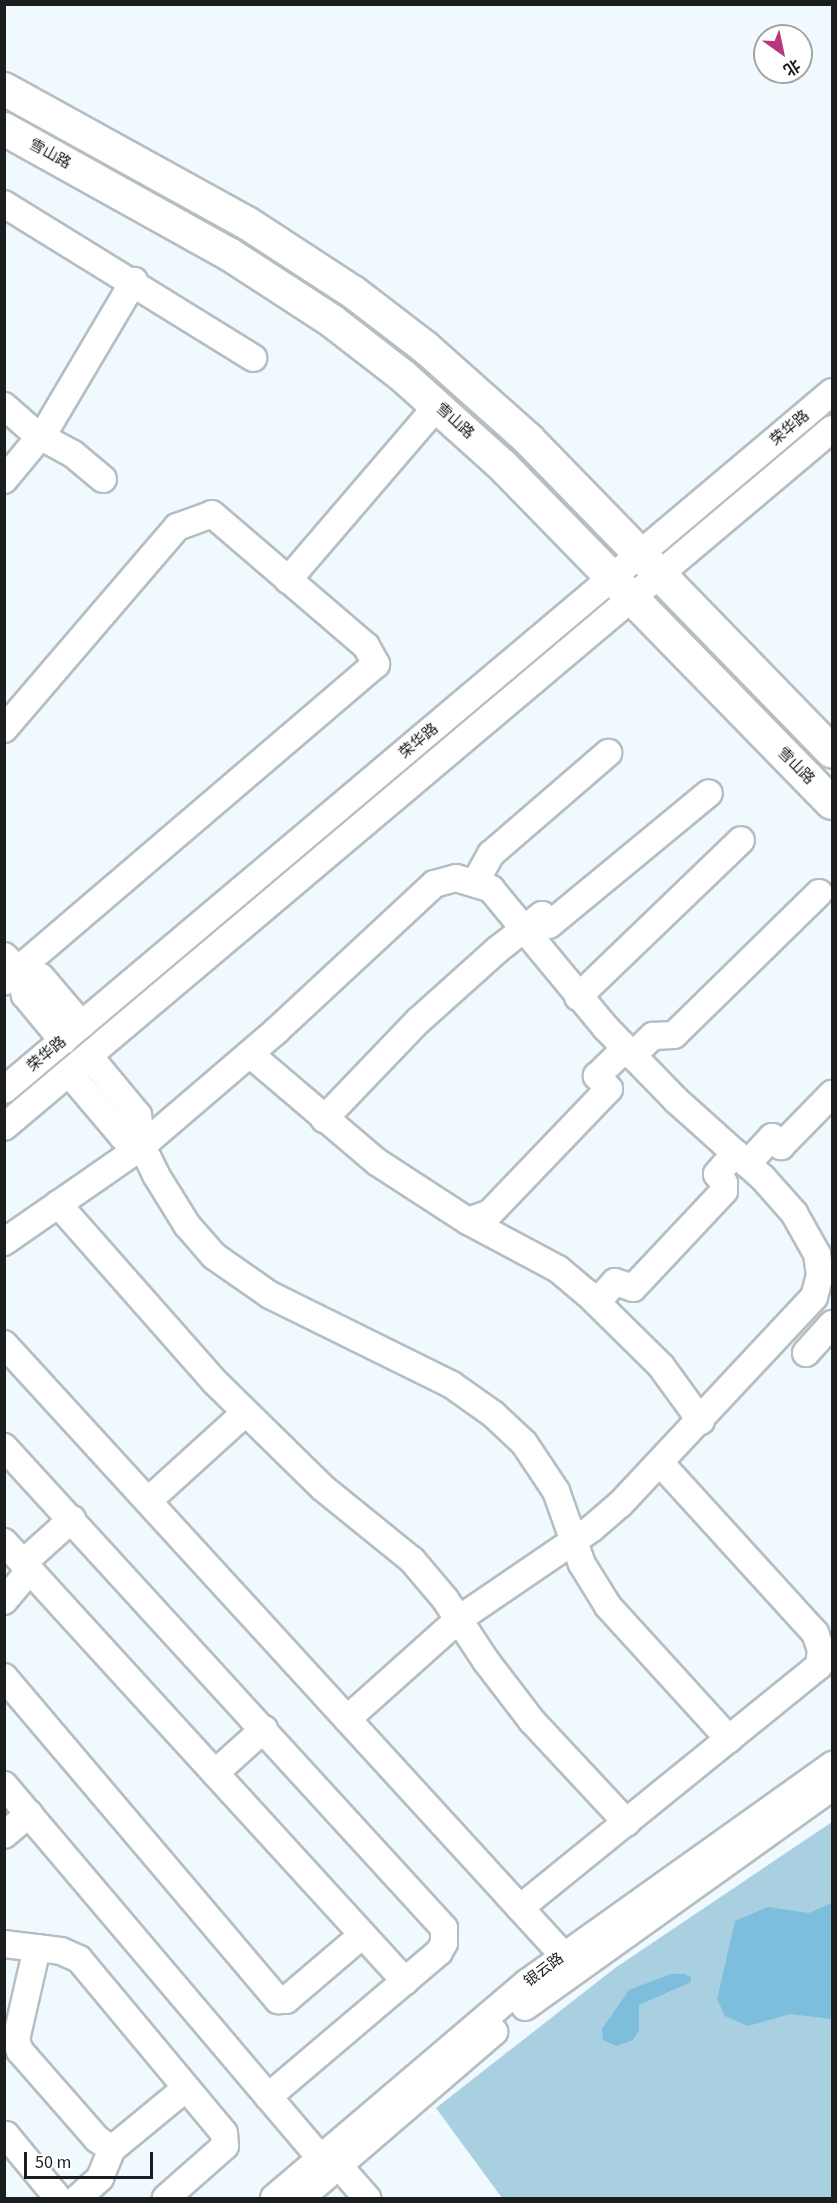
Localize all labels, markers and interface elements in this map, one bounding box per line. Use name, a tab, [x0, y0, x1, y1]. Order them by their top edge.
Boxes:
north arrow	[753, 24, 813, 84]
text: 北	[779, 54, 804, 81]
street label: 雪山路	[26, 135, 74, 173]
street label: 雪山路	[432, 399, 478, 443]
street label: 荣华路	[767, 407, 813, 449]
street label: 荣华路	[396, 720, 442, 762]
street label: 雪山路	[774, 744, 818, 788]
street label: 荣华路	[24, 1033, 70, 1075]
street label: 银云路	[521, 1949, 567, 1991]
scale bar	[27, 2140, 156, 2178]
text: 50 m	[35, 2150, 71, 2175]

